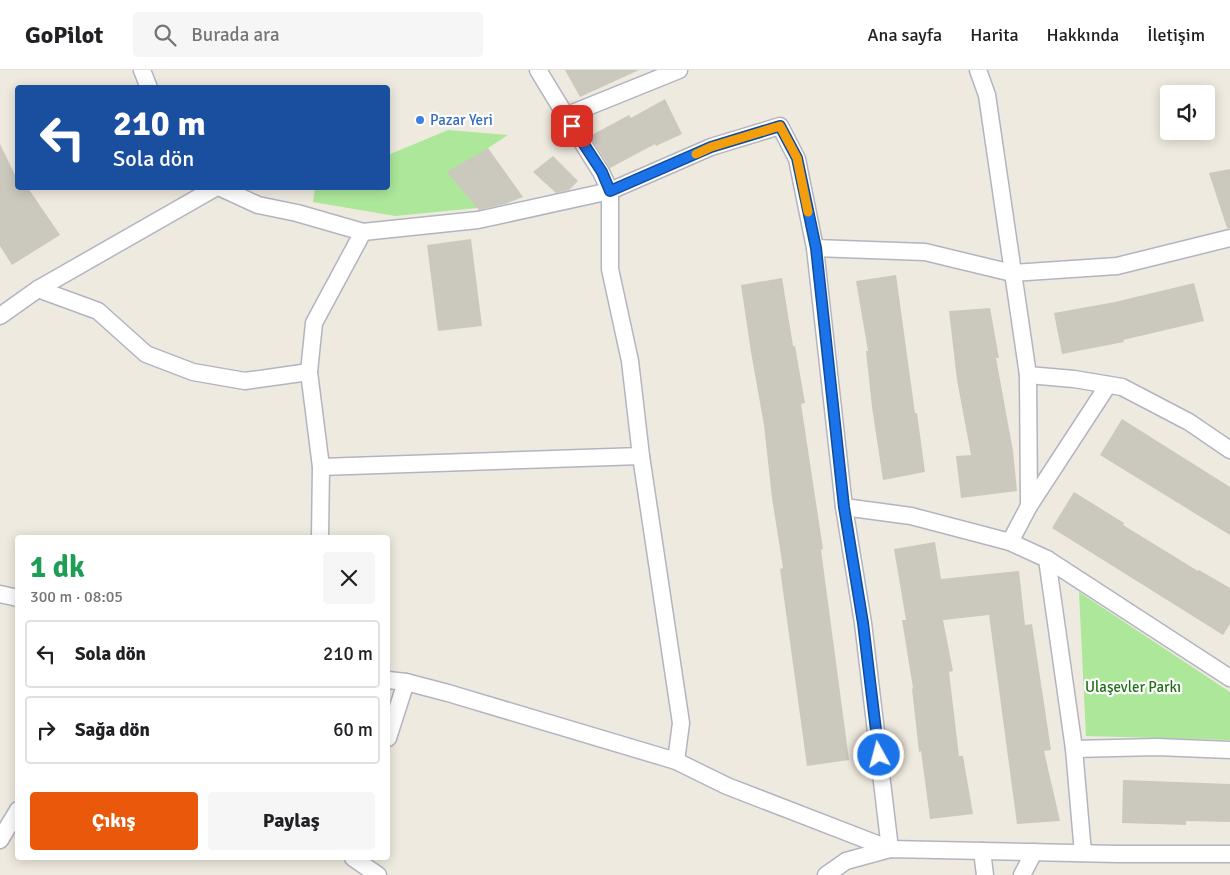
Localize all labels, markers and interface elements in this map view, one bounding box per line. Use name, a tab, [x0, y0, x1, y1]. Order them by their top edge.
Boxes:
search box	[133, 12, 483, 57]
text: GoPilot	[25, 20, 103, 50]
icon: search	[151, 21, 179, 49]
text: Burada ara	[191, 23, 280, 47]
text: Ana sayfa	[868, 24, 942, 46]
text: Harita	[970, 24, 1019, 46]
text: Hakkında	[1047, 24, 1119, 46]
text: İletişim	[1147, 24, 1205, 46]
map controls	[1160, 85, 1215, 140]
button: sound	[1160, 85, 1215, 140]
text: 210 m	[113, 102, 206, 145]
icon: left	[30, 105, 95, 170]
pin	[551, 105, 593, 147]
place label: Pazar Yeri	[430, 111, 493, 129]
icon: arrive	[558, 112, 586, 140]
marker: Pazar Yeri	[414, 114, 426, 126]
text: Sola dön	[113, 145, 194, 172]
text: 1 dk	[30, 549, 85, 586]
button: close	[323, 552, 375, 604]
text: 300 m · 08:05	[30, 587, 123, 607]
icon: left	[32, 640, 60, 668]
text: Sola dön	[75, 642, 146, 666]
text: 210 m	[323, 642, 373, 666]
park label: Ulaşevler Parkı	[1085, 678, 1181, 696]
icon: right	[32, 716, 60, 744]
text: Sağa dön	[75, 718, 150, 742]
text: 60 m	[333, 718, 373, 742]
position arrow	[852, 728, 904, 780]
button: Çıkış	[30, 792, 198, 850]
button: Paylaş	[208, 792, 375, 850]

